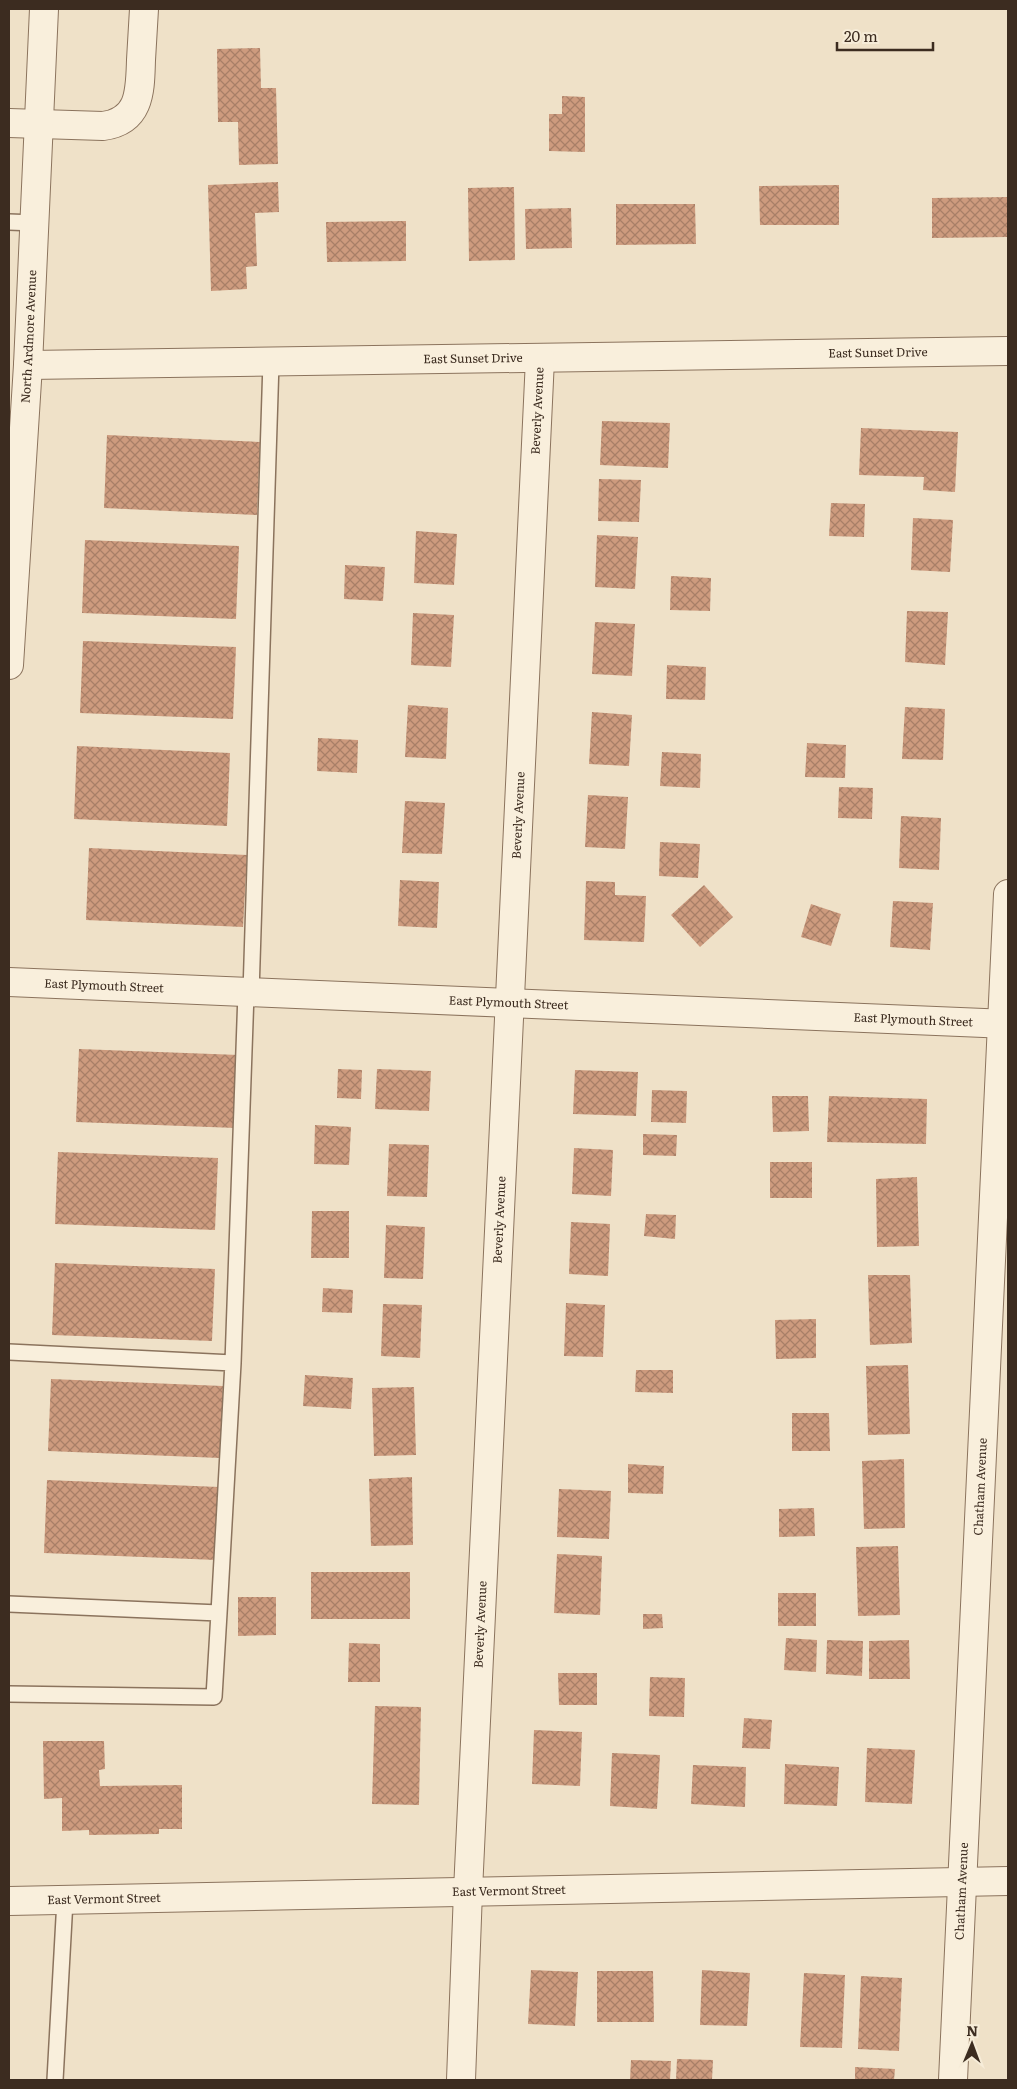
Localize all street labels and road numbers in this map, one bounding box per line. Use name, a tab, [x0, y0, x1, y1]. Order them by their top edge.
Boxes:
street label: North Ardmore Avenue	[16, 269, 40, 404]
street label: East Sunset Drive	[828, 342, 928, 362]
street label: East Sunset Drive	[423, 348, 523, 367]
street label: Beverly Avenue	[526, 367, 548, 455]
street label: Beverly Avenue	[507, 771, 529, 859]
street label: East Plymouth Street	[44, 973, 164, 997]
street label: East Plymouth Street	[448, 990, 569, 1014]
street label: East Plymouth Street	[853, 1008, 974, 1031]
street label: Beverly Avenue	[487, 1176, 510, 1264]
street label: Chatham Avenue	[968, 1437, 991, 1536]
street label: Beverly Avenue	[468, 1580, 491, 1668]
street label: Chatham Avenue	[950, 1842, 972, 1940]
street label: East Vermont Street	[452, 1880, 566, 1900]
street label: East Vermont Street	[47, 1888, 161, 1908]

